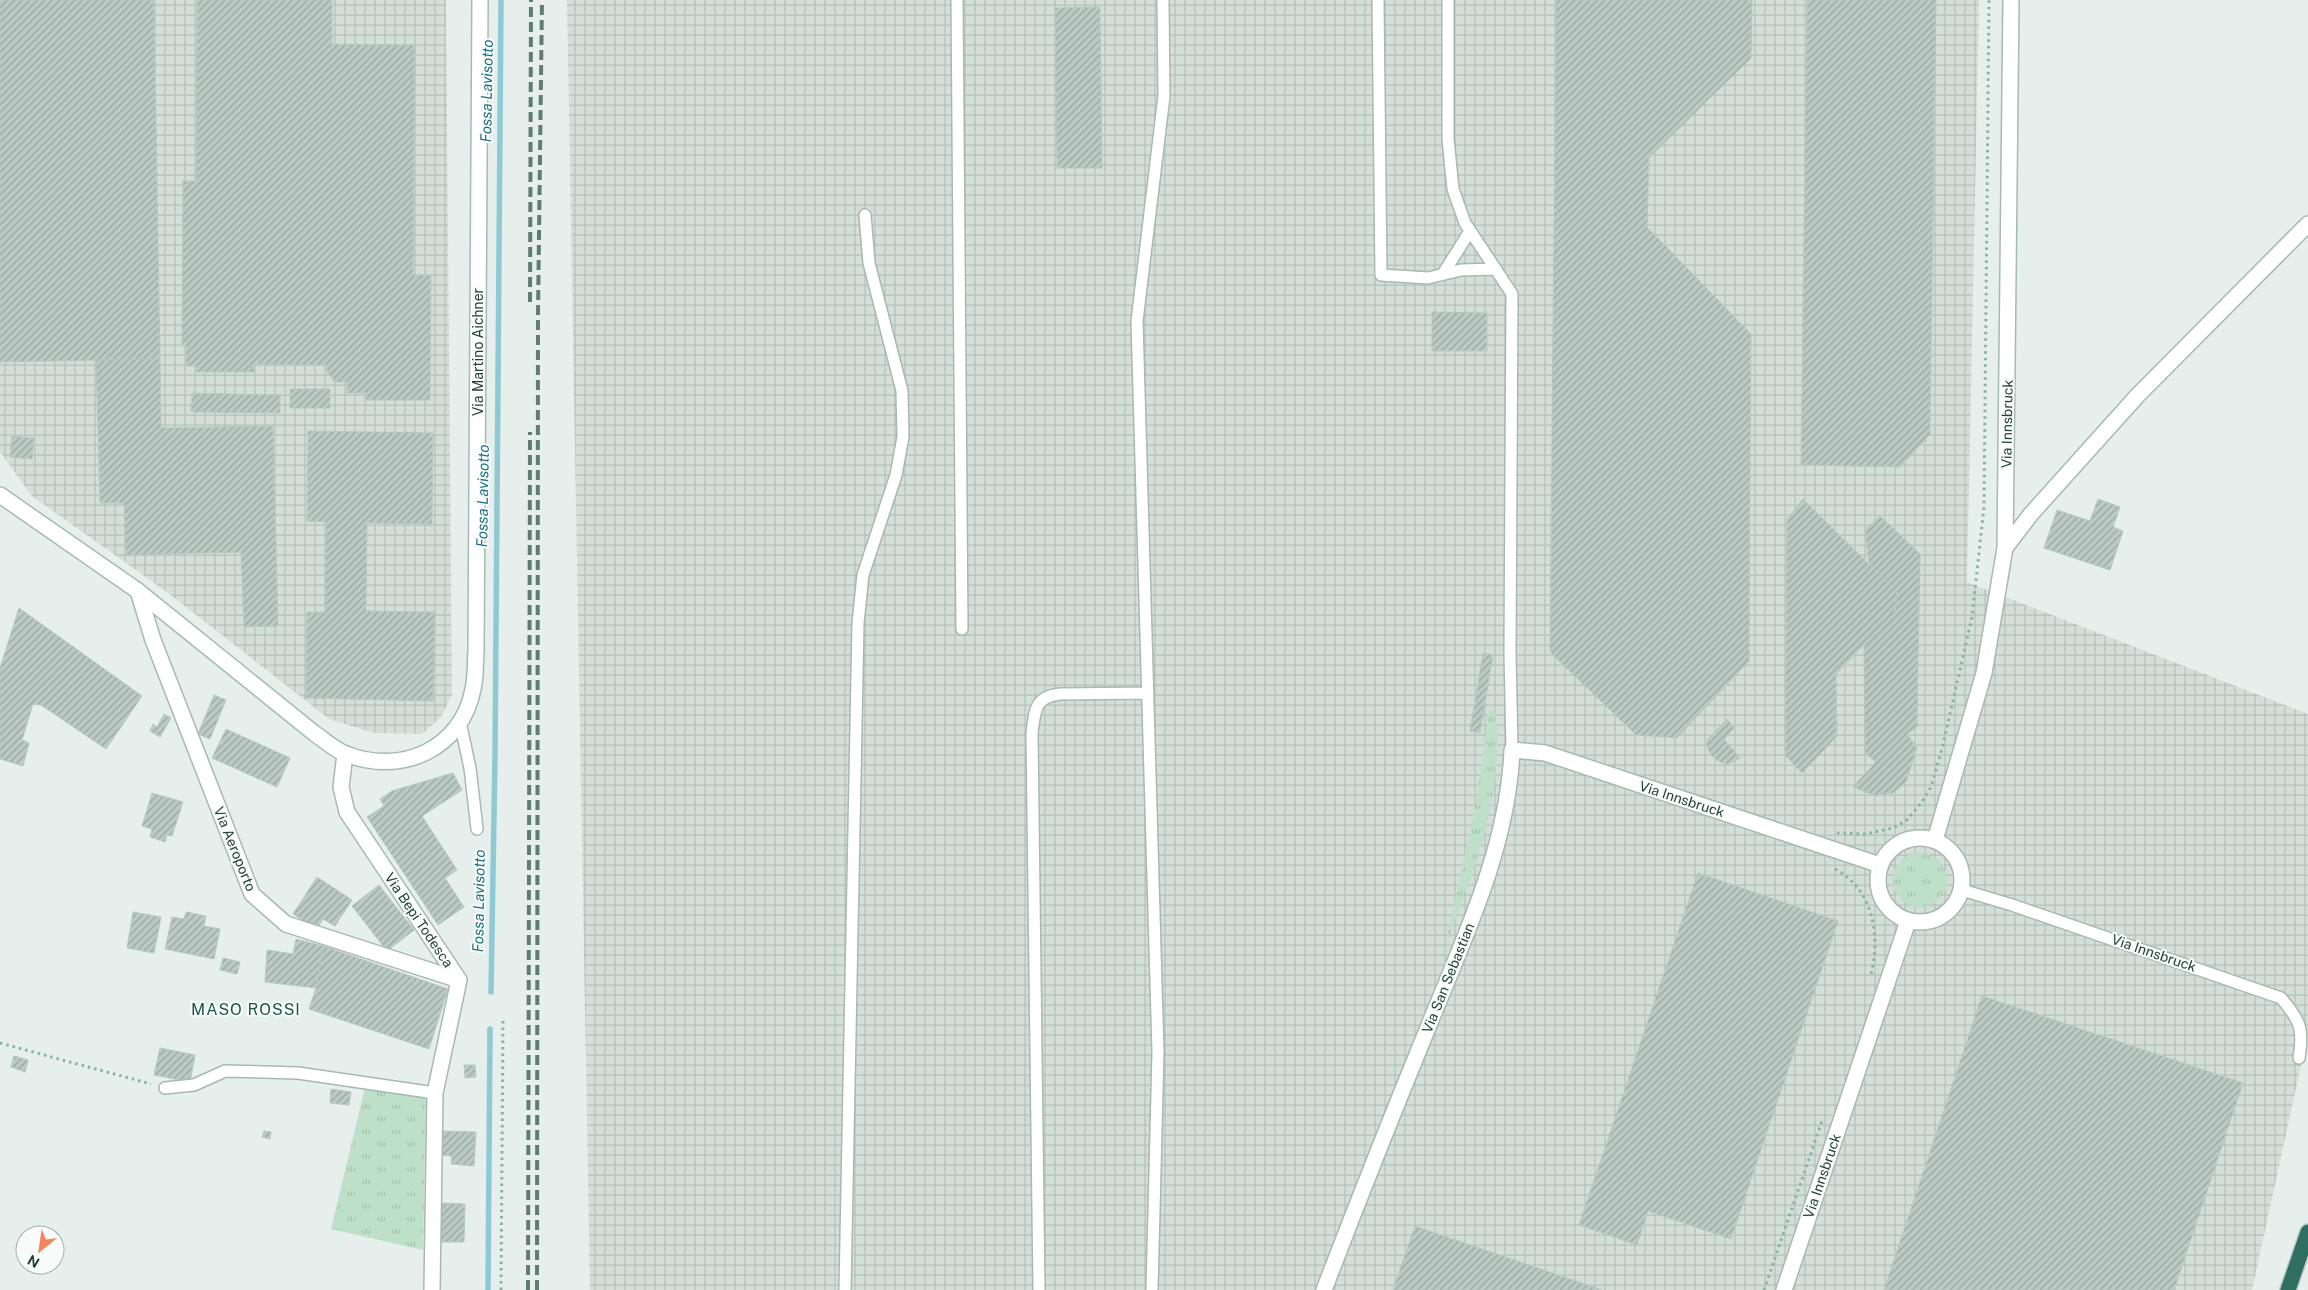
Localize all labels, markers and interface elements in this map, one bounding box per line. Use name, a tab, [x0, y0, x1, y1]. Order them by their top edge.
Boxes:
water label: Fossa Lavisotto	[477, 39, 496, 143]
street label: Via Martino Aichner	[470, 288, 486, 416]
street label: Via Innsbruck	[1998, 379, 2016, 468]
water label: Fossa Lavisotto	[473, 444, 492, 548]
street label: Via Innsbruck	[1637, 778, 1727, 820]
street label: Via Aeroporto	[211, 804, 259, 894]
water label: Fossa Lavisotto	[469, 849, 488, 953]
street label: Via Bepi Todesca	[381, 870, 457, 970]
street label: Via San Sebastian	[1419, 921, 1477, 1035]
street label: Via Innsbruck	[2110, 931, 2199, 975]
district label: MASO ROSSI	[191, 1000, 301, 1019]
street label: Via Innsbruck	[1800, 1131, 1844, 1220]
north arrow	[15, 1225, 65, 1275]
text: N	[25, 1252, 42, 1271]

